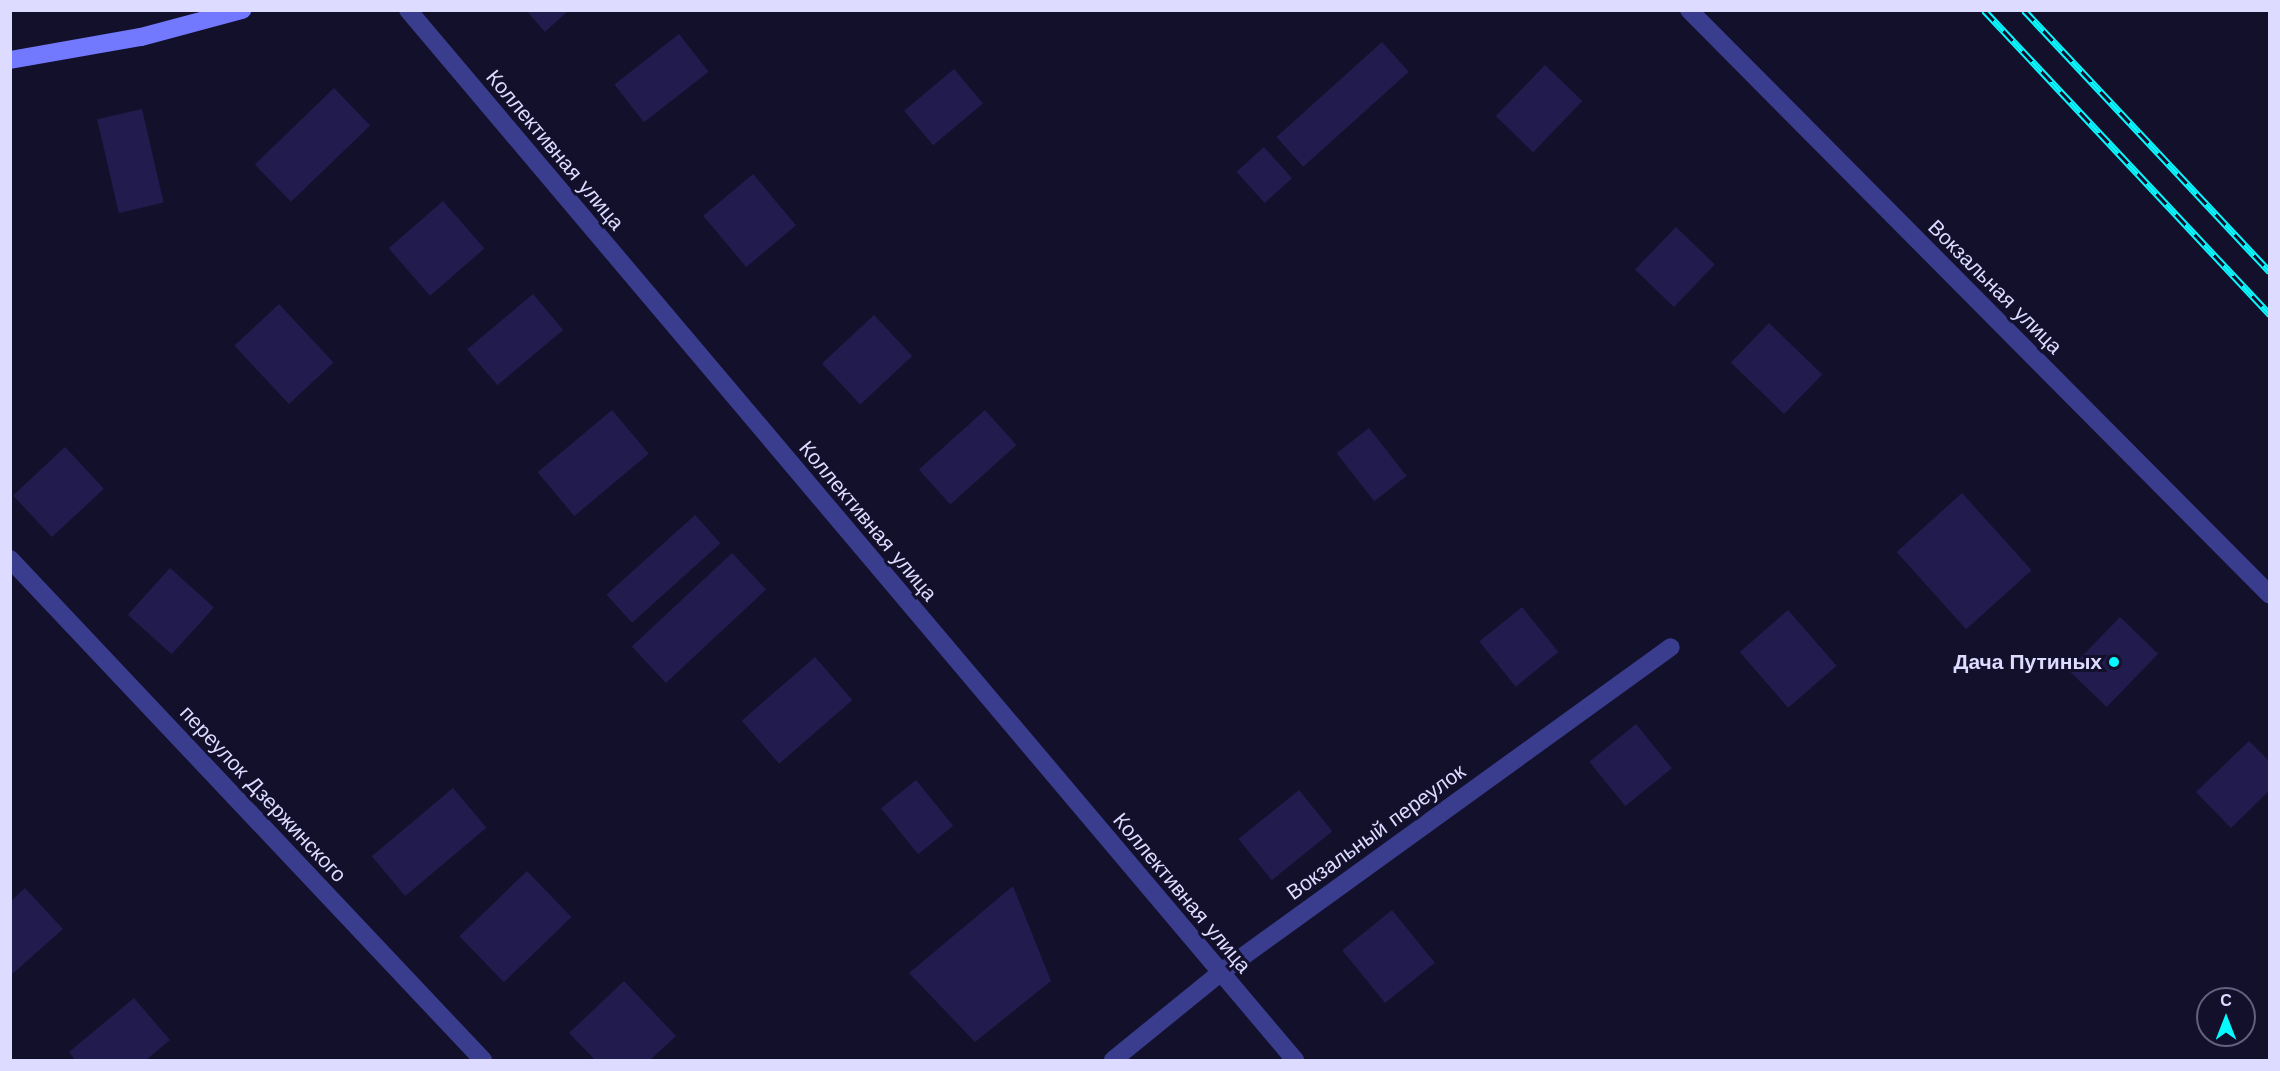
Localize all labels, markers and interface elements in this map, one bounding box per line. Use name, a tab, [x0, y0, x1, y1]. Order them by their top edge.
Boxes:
street label: Коллективная улица	[481, 65, 629, 235]
street label: Вокзальная улица	[1923, 215, 2067, 359]
street label: Коллективная улица	[794, 436, 942, 606]
place label: Дача Путиных	[1953, 649, 2102, 675]
marker: Дача Путиных	[2107, 655, 2121, 669]
street label: переулок Дзержинского	[175, 700, 351, 888]
street label: Вокзальный переулок	[1282, 759, 1470, 905]
street label: Коллективная улица	[1108, 808, 1256, 978]
north arrow	[2196, 987, 2256, 1047]
text: С	[2220, 991, 2232, 1010]

